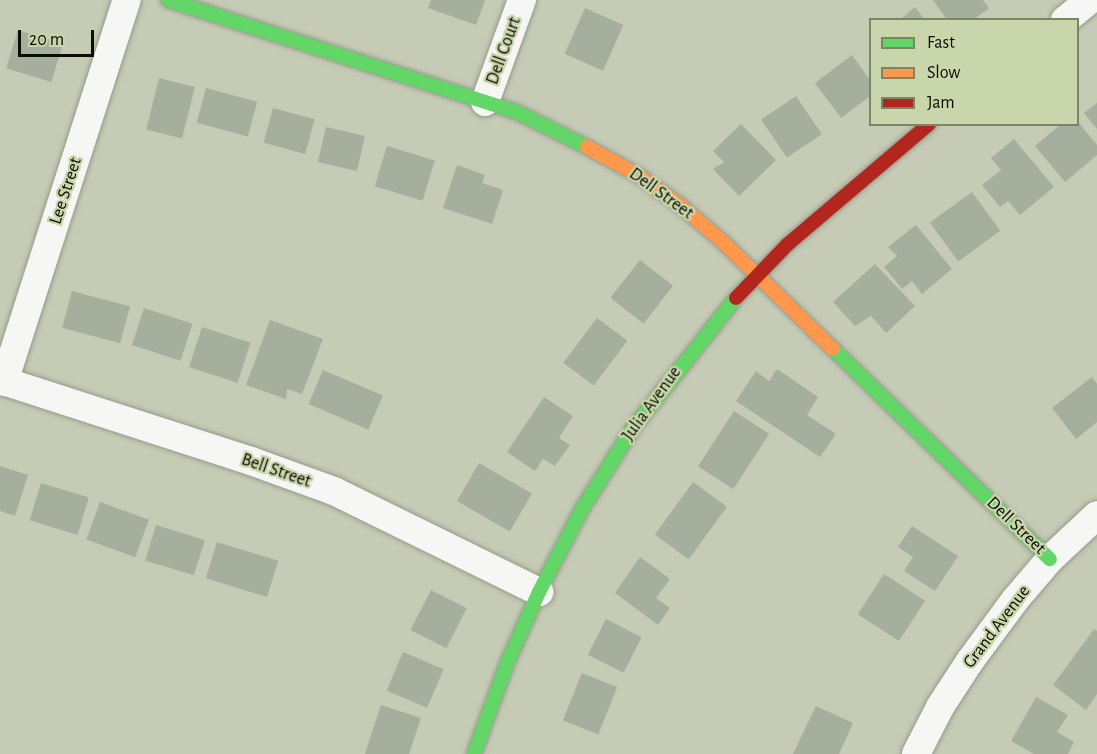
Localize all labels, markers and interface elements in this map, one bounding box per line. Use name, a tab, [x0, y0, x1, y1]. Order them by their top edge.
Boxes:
street label: Dell Court	[482, 14, 526, 88]
scale bar	[21, 18, 98, 56]
legend	[869, 18, 1079, 126]
text: 20 m	[29, 31, 64, 49]
text: Fast	[927, 34, 955, 52]
text: Slow	[927, 64, 960, 82]
text: Jam	[927, 94, 955, 112]
street label: Lee Street	[45, 155, 87, 227]
street label: Dell Street	[625, 163, 697, 225]
street label: Julia Avenue	[618, 362, 686, 446]
street label: Bell Street	[238, 449, 314, 493]
street label: Dell Street	[982, 492, 1050, 560]
street label: Grand Avenue	[959, 581, 1035, 673]

